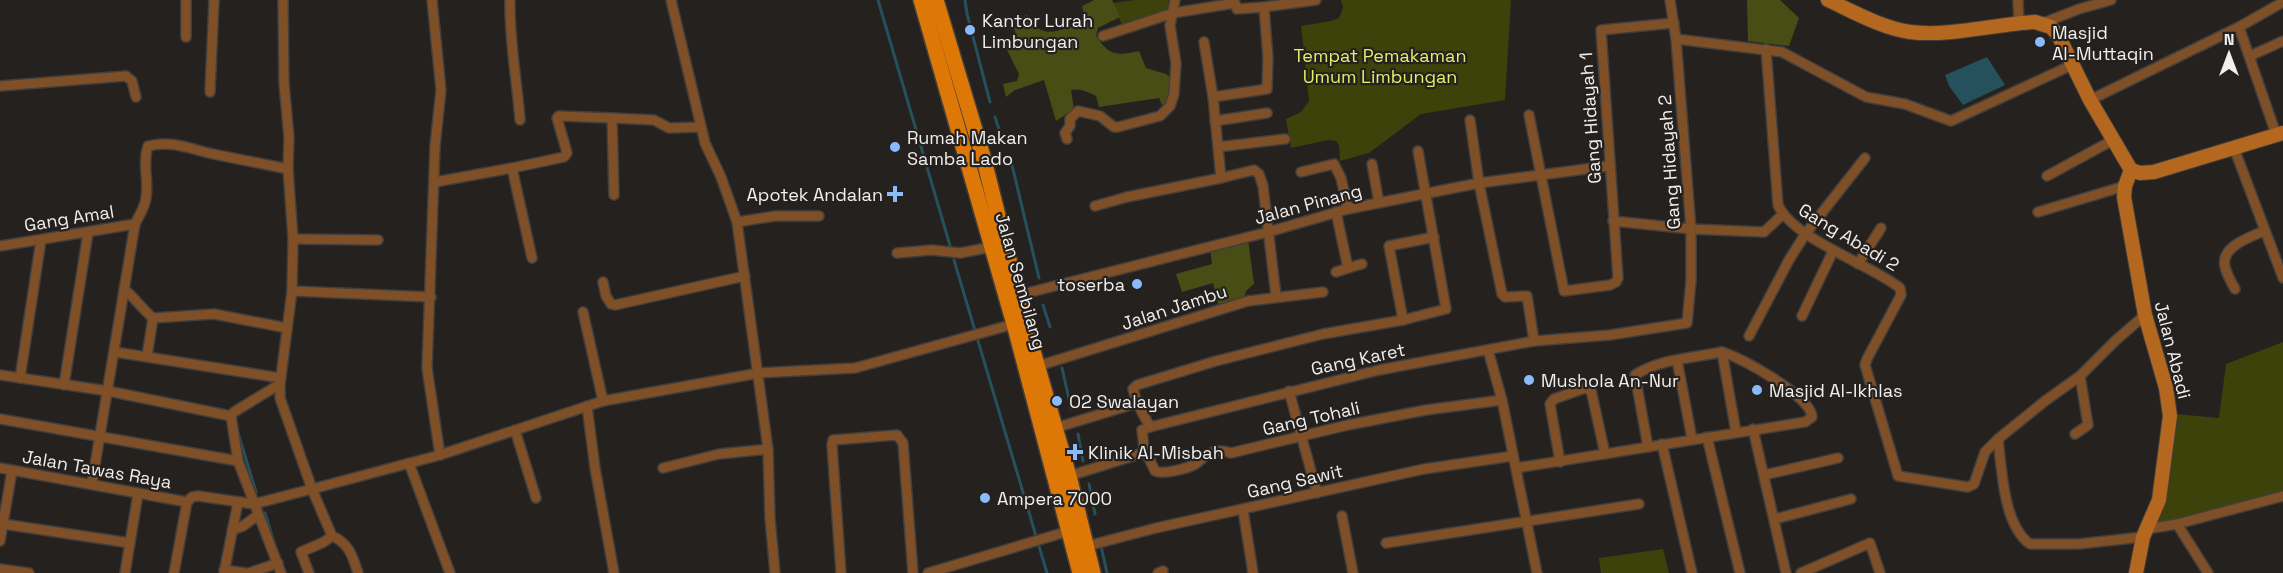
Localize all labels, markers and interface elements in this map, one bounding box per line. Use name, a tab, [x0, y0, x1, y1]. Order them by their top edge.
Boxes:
place label: Kantor Lurah Limbungan	[982, 9, 1093, 53]
place label: Masjid Al-Muttaqin	[2052, 21, 2154, 65]
marker: Kantor Lurah Limbungan	[963, 23, 977, 37]
north arrow	[2199, 24, 2259, 84]
text: N	[2224, 29, 2234, 50]
marker: Masjid Al-Muttaqin	[2033, 35, 2047, 49]
park label: Tempat Pemakaman Umum Limbungan	[1294, 44, 1466, 88]
street label: Gang Hidayah 1	[1574, 51, 1606, 185]
street label: Gang Hidayah 2	[1653, 94, 1685, 230]
place label: Rumah Makan Samba Lado	[907, 126, 1028, 170]
marker: Rumah Makan Samba Lado	[888, 140, 902, 154]
street label: Jalan Pinang	[1252, 179, 1364, 229]
place label: Apotek Andalan	[747, 183, 883, 206]
marker: Apotek Andalan	[888, 187, 902, 201]
street label: Gang Abadi 2	[1794, 198, 1904, 276]
street label: Gang Amal	[22, 200, 116, 236]
street label: Jalan Sembilang	[990, 210, 1052, 352]
place label: toserba	[1057, 273, 1125, 296]
marker: toserba	[1130, 277, 1144, 291]
street label: Jalan Jambu	[1118, 279, 1230, 335]
street label: Jalan Abadi	[2150, 299, 2196, 401]
street label: Gang Karet	[1309, 338, 1407, 380]
place label: Mushola An-Nur	[1541, 369, 1679, 392]
marker: Mushola An-Nur	[1522, 373, 1536, 387]
place label: Masjid Al-Ikhlas	[1769, 379, 1902, 402]
marker: Masjid Al-Ikhlas	[1750, 383, 1764, 397]
place label: O2 Swalayan	[1069, 390, 1179, 413]
marker: O2 Swalayan	[1050, 394, 1064, 408]
street label: Gang Tohali	[1260, 396, 1362, 440]
place label: Klinik Al-Misbah	[1088, 441, 1224, 464]
marker: Klinik Al-Misbah	[1066, 443, 1084, 461]
street label: Jalan Tawas Raya	[21, 445, 173, 493]
street label: Gang Sawit	[1245, 459, 1345, 503]
place label: Ampera 7000	[997, 487, 1112, 510]
marker: Ampera 7000	[978, 491, 992, 505]

